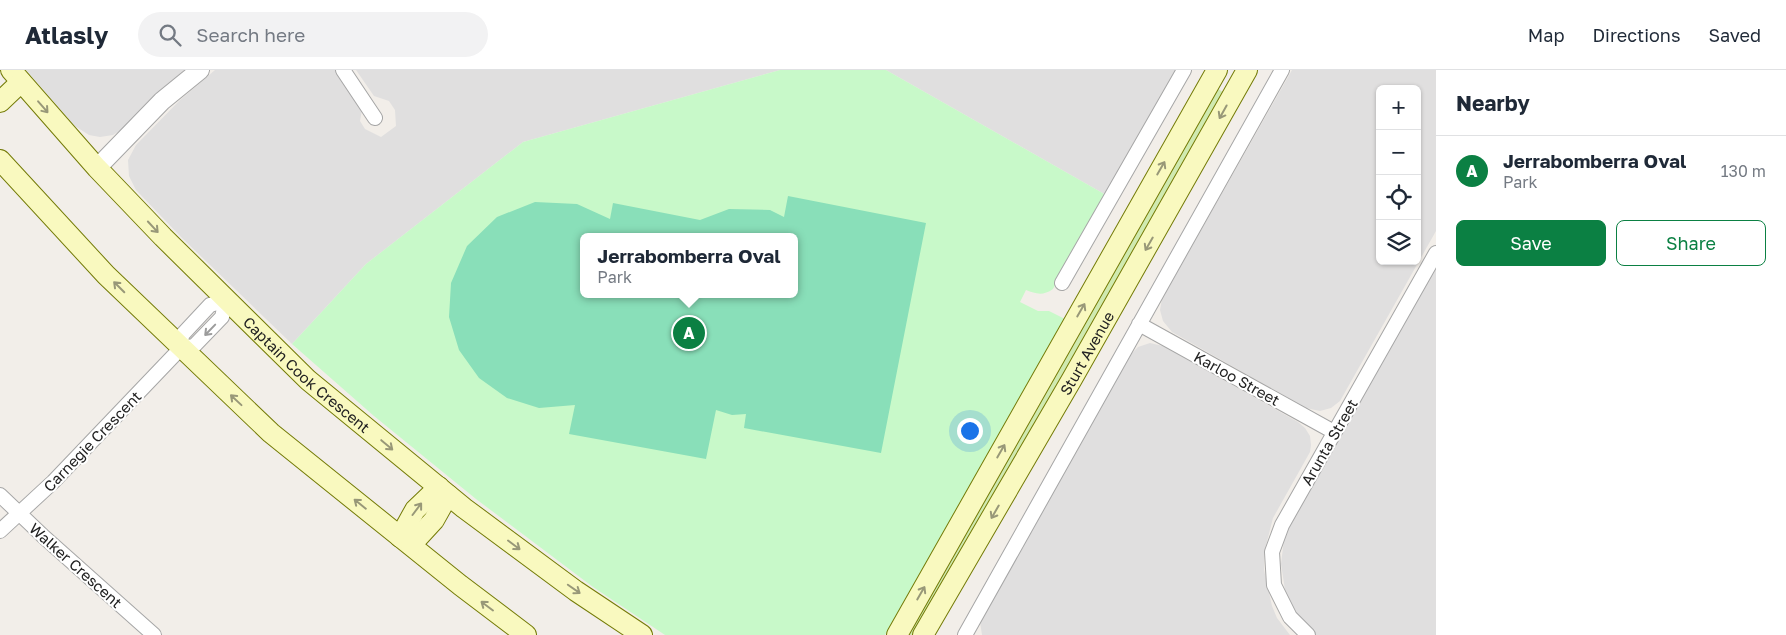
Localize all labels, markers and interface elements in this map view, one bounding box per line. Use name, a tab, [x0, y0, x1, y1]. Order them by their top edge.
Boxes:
search box	[138, 12, 488, 57]
text: Atlasly	[25, 20, 108, 49]
icon: search	[156, 21, 184, 49]
text: Search here	[196, 23, 305, 46]
text: Map	[1528, 24, 1564, 46]
text: Directions	[1592, 24, 1680, 46]
text: Saved	[1708, 24, 1761, 46]
map controls	[1376, 85, 1421, 265]
button: +	[1376, 85, 1421, 130]
text: Nearby	[1456, 90, 1530, 116]
one-way arrow	[38, 100, 49, 113]
one-way arrow	[1218, 105, 1228, 119]
button: −	[1376, 130, 1421, 175]
text: Jerrabomberra Oval	[1503, 149, 1686, 172]
one-way arrow	[1156, 161, 1166, 176]
text: A	[1466, 161, 1478, 181]
text: 130 m	[1721, 161, 1766, 181]
text: Park	[1503, 172, 1538, 192]
button: locate	[1376, 175, 1421, 220]
one-way arrow	[147, 220, 159, 233]
button: layers	[1376, 220, 1421, 265]
button: Save	[1456, 220, 1606, 266]
button: Share	[1616, 220, 1766, 266]
popup	[580, 233, 798, 298]
one-way arrow	[1143, 237, 1153, 251]
text: Jerrabomberra Oval	[597, 244, 781, 267]
text: Park	[597, 267, 632, 287]
one-way arrow	[113, 281, 125, 293]
one-way arrow	[1076, 302, 1086, 317]
street label: Sturt Avenue	[1056, 308, 1118, 398]
street label: Captain Cook Crescent	[240, 313, 374, 436]
pin: A	[673, 314, 705, 352]
one-way arrow	[204, 324, 216, 336]
street label: Karloo Street	[1191, 347, 1283, 409]
street label: Carnegie Crescent	[39, 387, 145, 495]
one-way arrow	[230, 394, 242, 406]
street label: Arunta Street	[1297, 396, 1361, 488]
your location	[957, 418, 983, 444]
one-way arrow	[380, 439, 393, 450]
one-way arrow	[996, 444, 1006, 459]
one-way arrow	[354, 499, 367, 510]
one-way arrow	[411, 503, 422, 516]
one-way arrow	[989, 504, 999, 518]
street label: Walker Crescent	[26, 519, 126, 611]
one-way arrow	[507, 540, 520, 551]
one-way arrow	[567, 584, 581, 594]
one-way arrow	[916, 585, 926, 600]
one-way arrow	[481, 600, 494, 611]

